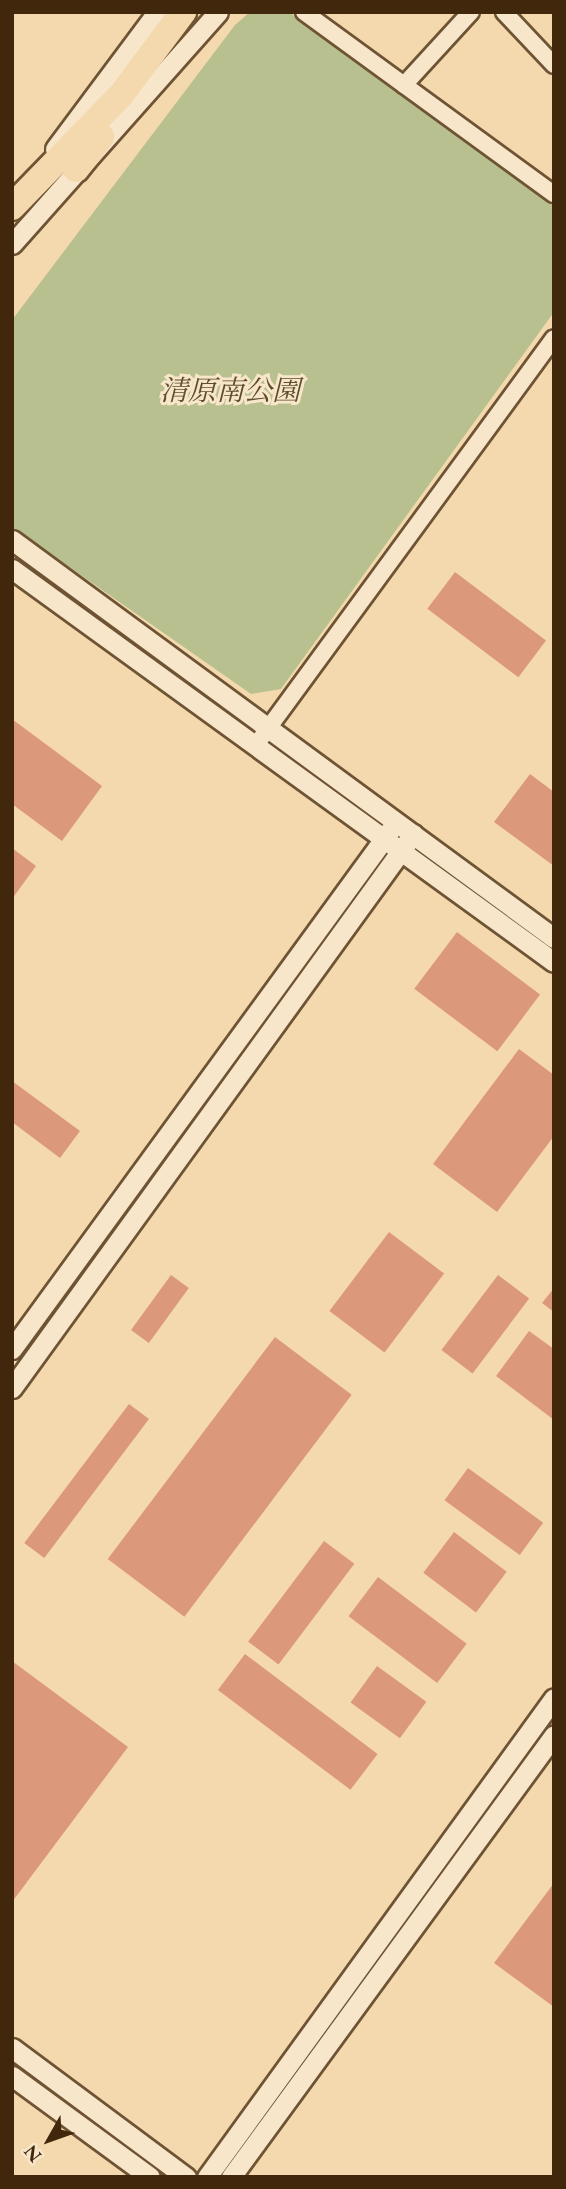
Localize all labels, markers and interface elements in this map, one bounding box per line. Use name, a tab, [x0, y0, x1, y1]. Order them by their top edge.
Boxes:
park label: 清原南公園	[160, 373, 300, 407]
north arrow	[14, 2105, 84, 2175]
text: N	[18, 2140, 47, 2168]

